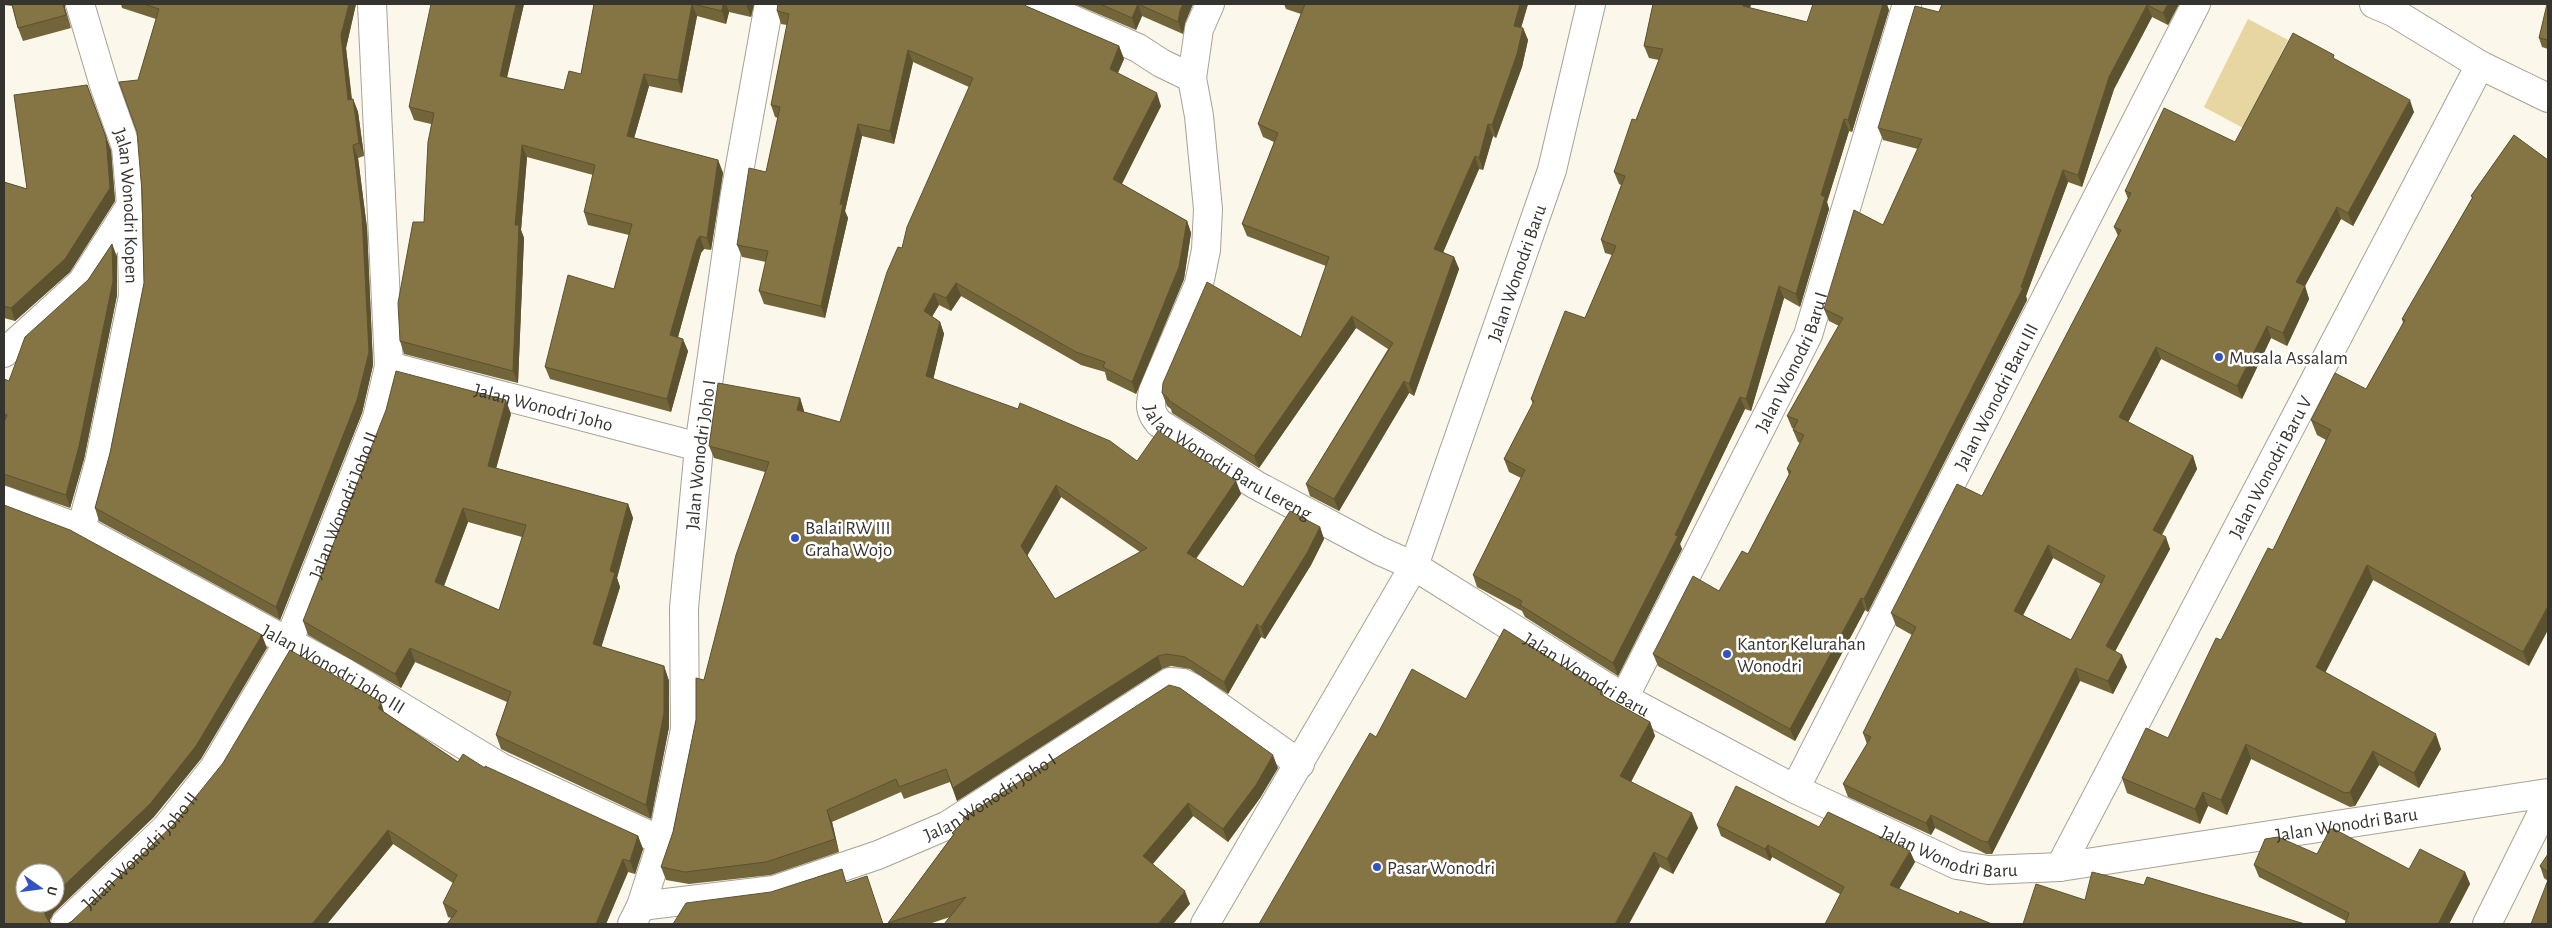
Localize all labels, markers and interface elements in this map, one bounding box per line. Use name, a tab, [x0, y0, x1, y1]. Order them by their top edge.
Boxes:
street label: Jalan Wonodri Kopen	[109, 126, 141, 284]
street label: Jalan Wonodri Baru	[1485, 202, 1550, 344]
street label: Jalan Wonodri Baru I	[1753, 290, 1831, 435]
street label: Jalan Wonodri Baru III	[1952, 321, 2042, 473]
place label: Musala Assalam	[2229, 349, 2348, 368]
marker: Musala Assalam	[2213, 351, 2225, 363]
street label: Jalan Wonodri Joho I	[683, 378, 719, 531]
street label: Jalan Wonodri Joho	[472, 381, 615, 435]
street label: Jalan Wonodri Baru V	[2226, 393, 2316, 541]
street label: Jalan Wonodri Baru Lereng	[1140, 404, 1315, 524]
street label: Jalan Wonodri Joho II	[306, 429, 382, 582]
place label: Balai RW III Graha Wojo	[805, 519, 892, 560]
marker: Balai RW III Graha Wojo	[789, 532, 801, 544]
street label: Jalan Wonodri Joho III	[259, 621, 408, 718]
street label: Jalan Wonodri Baru	[1520, 630, 1652, 721]
place label: Kantor Kelurahan Wonodri	[1737, 635, 1866, 676]
marker: Kantor Kelurahan Wonodri	[1721, 648, 1733, 660]
street label: Jalan Wonodri Joho I	[922, 750, 1060, 845]
street label: Jalan Wonodri Joho II	[79, 789, 202, 913]
street label: Jalan Wonodri Baru	[2274, 805, 2419, 845]
street label: Jalan Wonodri Baru	[1878, 823, 2018, 882]
place label: Pasar Wonodri	[1387, 859, 1495, 878]
marker: Pasar Wonodri	[1371, 861, 1383, 873]
north arrow	[15, 863, 65, 913]
text: U	[44, 885, 60, 897]

